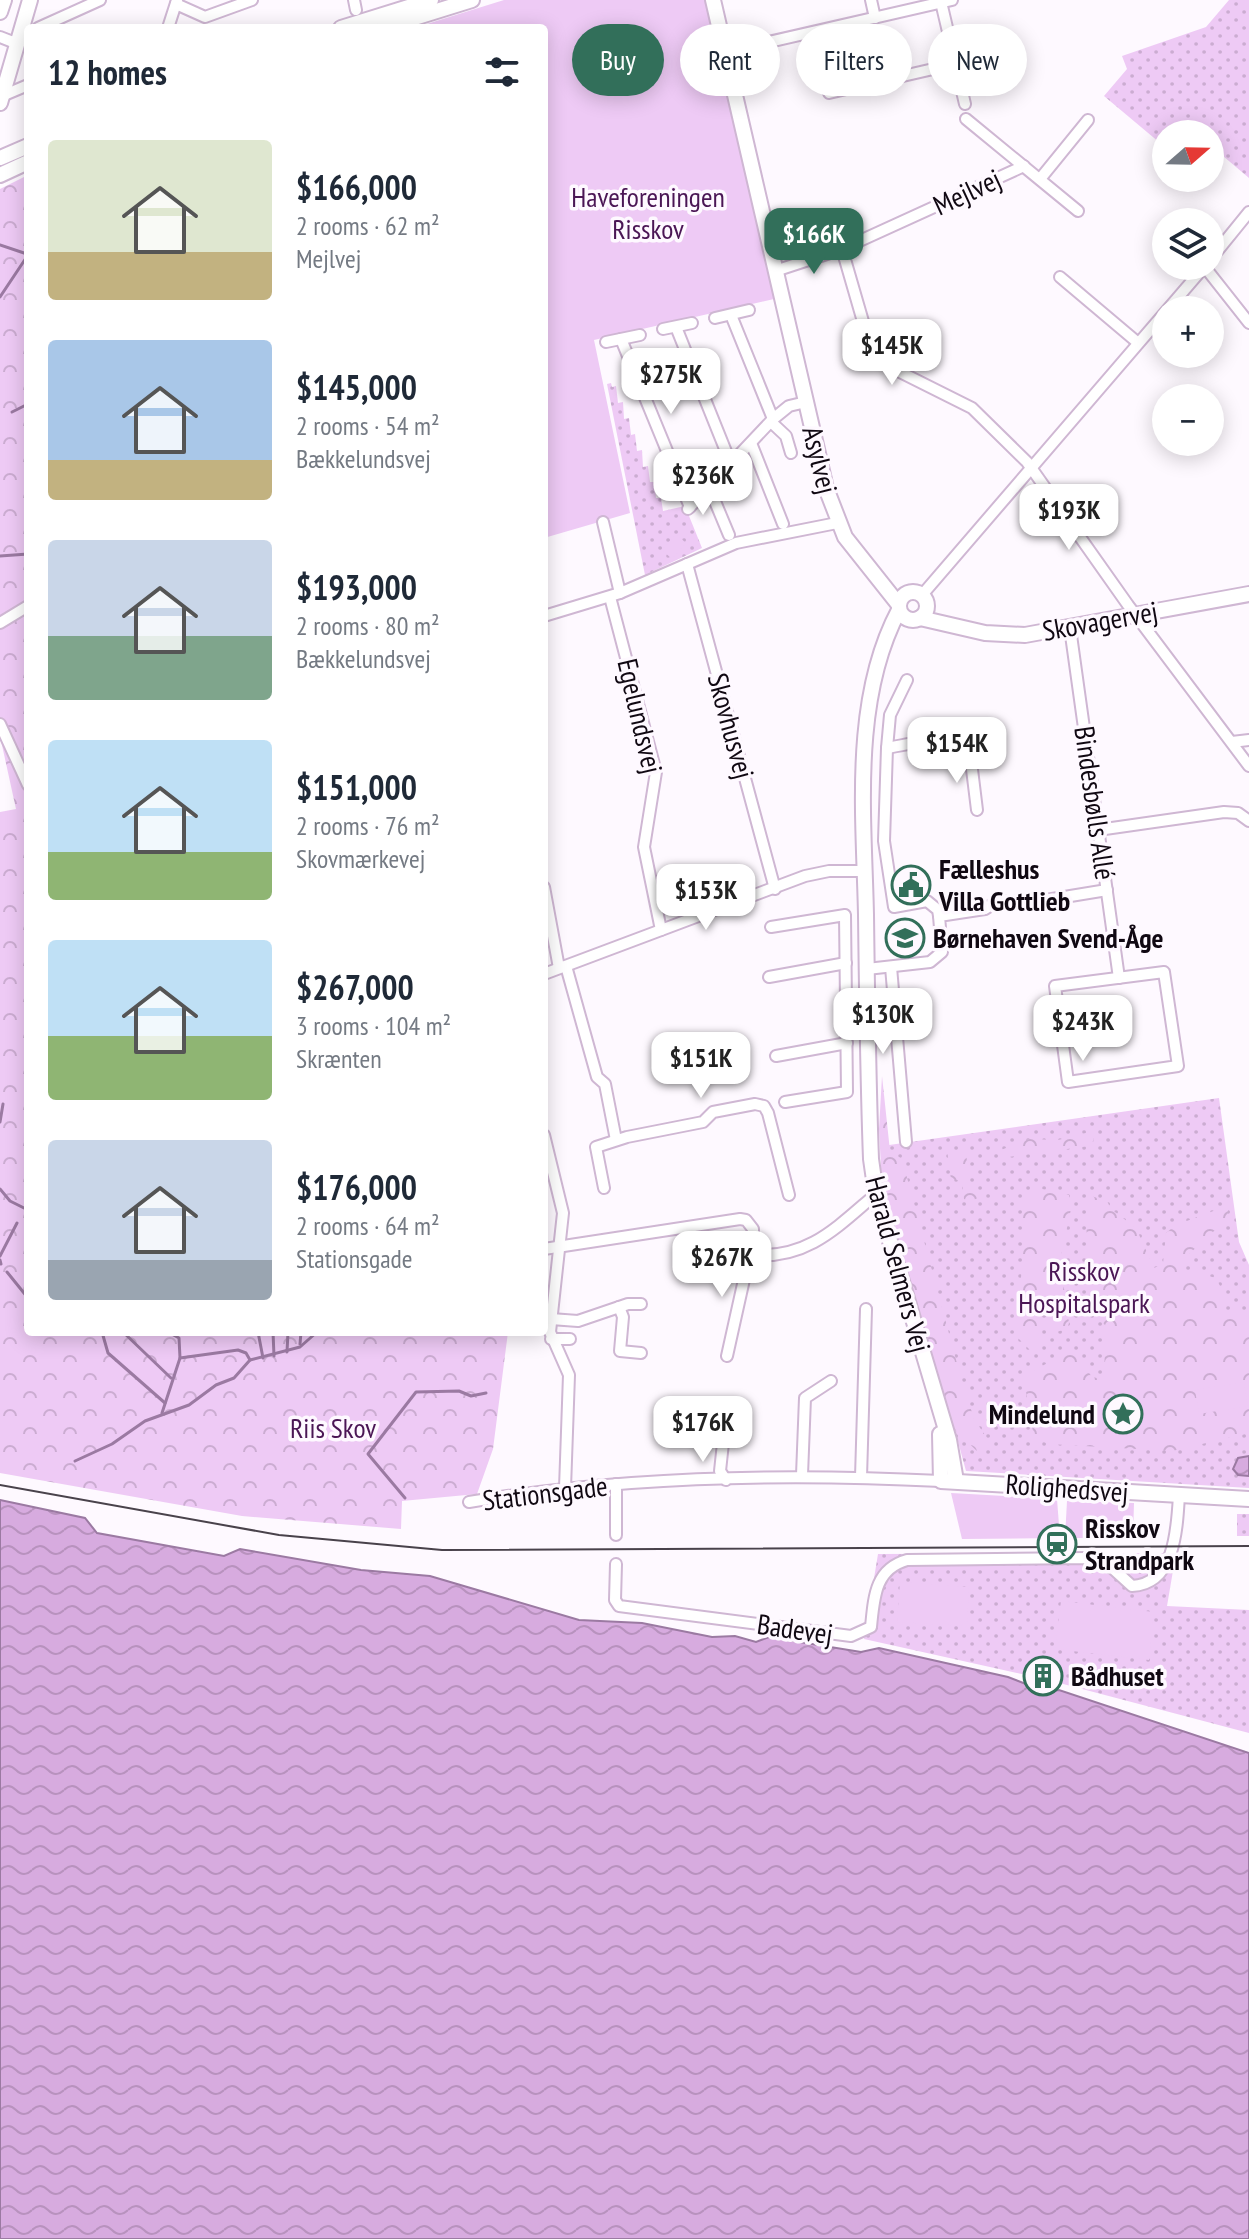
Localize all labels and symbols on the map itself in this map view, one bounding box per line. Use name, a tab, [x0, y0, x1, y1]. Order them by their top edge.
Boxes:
north arrow	[1152, 120, 1224, 192]
street label: Mejlvej	[927, 160, 1007, 223]
park label: Haveforeningen Risskov	[571, 178, 725, 247]
pin: $166K	[758, 208, 870, 276]
pin: $145K	[836, 319, 948, 387]
pin: $275K	[615, 348, 727, 416]
street label: Asylvej	[794, 422, 847, 497]
pin: $236K	[647, 449, 759, 517]
pin: $193K	[1013, 484, 1125, 552]
street label: Skovagervej	[1039, 592, 1160, 649]
street label: Egelundsvej	[609, 655, 672, 777]
street label: Skovhusvej	[700, 669, 763, 783]
pin: $154K	[901, 717, 1013, 785]
street label: Bindesbølls Allé	[1066, 724, 1125, 882]
place label: Fælleshus Villa Gottlieb	[938, 850, 1070, 919]
pin: $153K	[650, 864, 762, 932]
public building icon: Fælleshus Villa Gottlieb	[890, 864, 932, 906]
school or university icon: Børnehaven Svend-Åge	[884, 917, 926, 959]
place label: Børnehaven Svend-Åge	[933, 919, 1164, 956]
pin: $130K	[827, 988, 939, 1056]
pin: $243K	[1027, 995, 1139, 1063]
pin: $151K	[645, 1032, 757, 1100]
street label: Harald Selmers Vej	[857, 1172, 940, 1356]
pin: $267K	[666, 1231, 778, 1299]
park label: Risskov Hospitalspark	[1018, 1252, 1150, 1321]
place icon: Mindelund	[1102, 1393, 1144, 1435]
place label: Mindelund	[989, 1395, 1095, 1432]
pin: $176K	[647, 1396, 759, 1464]
park label: Riis Skov	[290, 1409, 376, 1446]
street label: Rolighedsvej	[1004, 1465, 1130, 1510]
street label: Stationsgade	[480, 1466, 609, 1519]
place label: Risskov Strandpark	[1085, 1509, 1195, 1578]
station icon: Risskov Strandpark	[1036, 1523, 1078, 1565]
street label: Badevej	[755, 1605, 835, 1652]
building icon: Bådhuset	[1022, 1655, 1064, 1697]
place label: Bådhuset	[1071, 1657, 1164, 1694]

